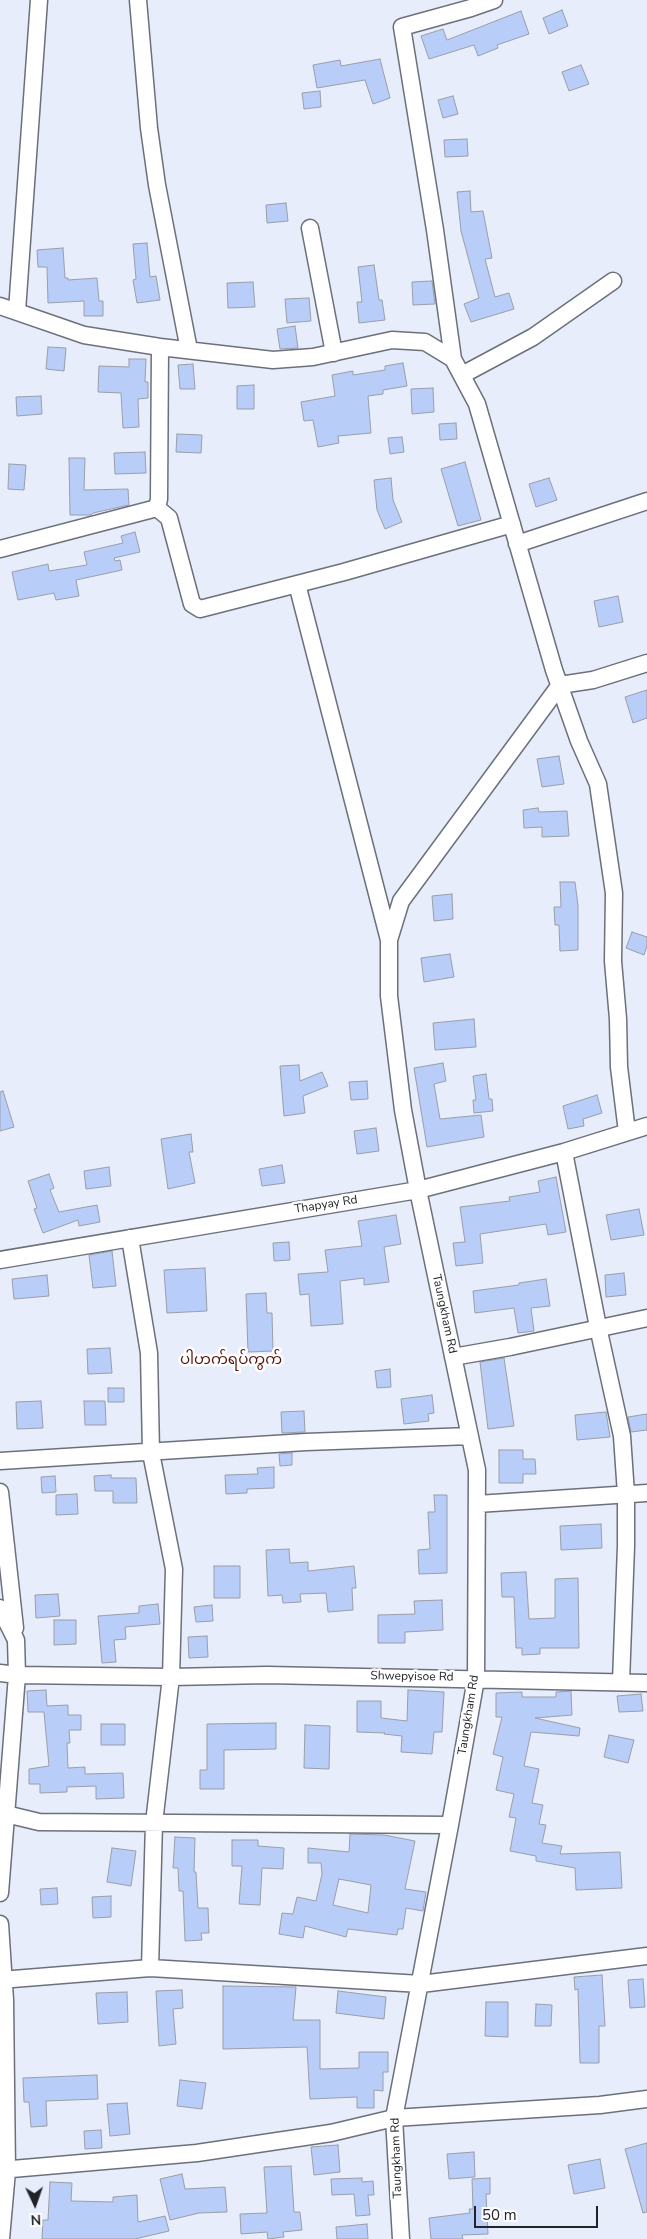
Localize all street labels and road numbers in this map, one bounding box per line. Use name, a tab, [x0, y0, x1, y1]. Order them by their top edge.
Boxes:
street label: Thapyay Rd	[293, 1193, 359, 1217]
street label: Taungkham Rd	[429, 1273, 459, 1355]
street label: Shwepyisoe Rd	[370, 1669, 454, 1685]
street label: Taungkham Rd	[456, 1674, 482, 1756]
street label: Taungkham Rd	[388, 2117, 406, 2199]

